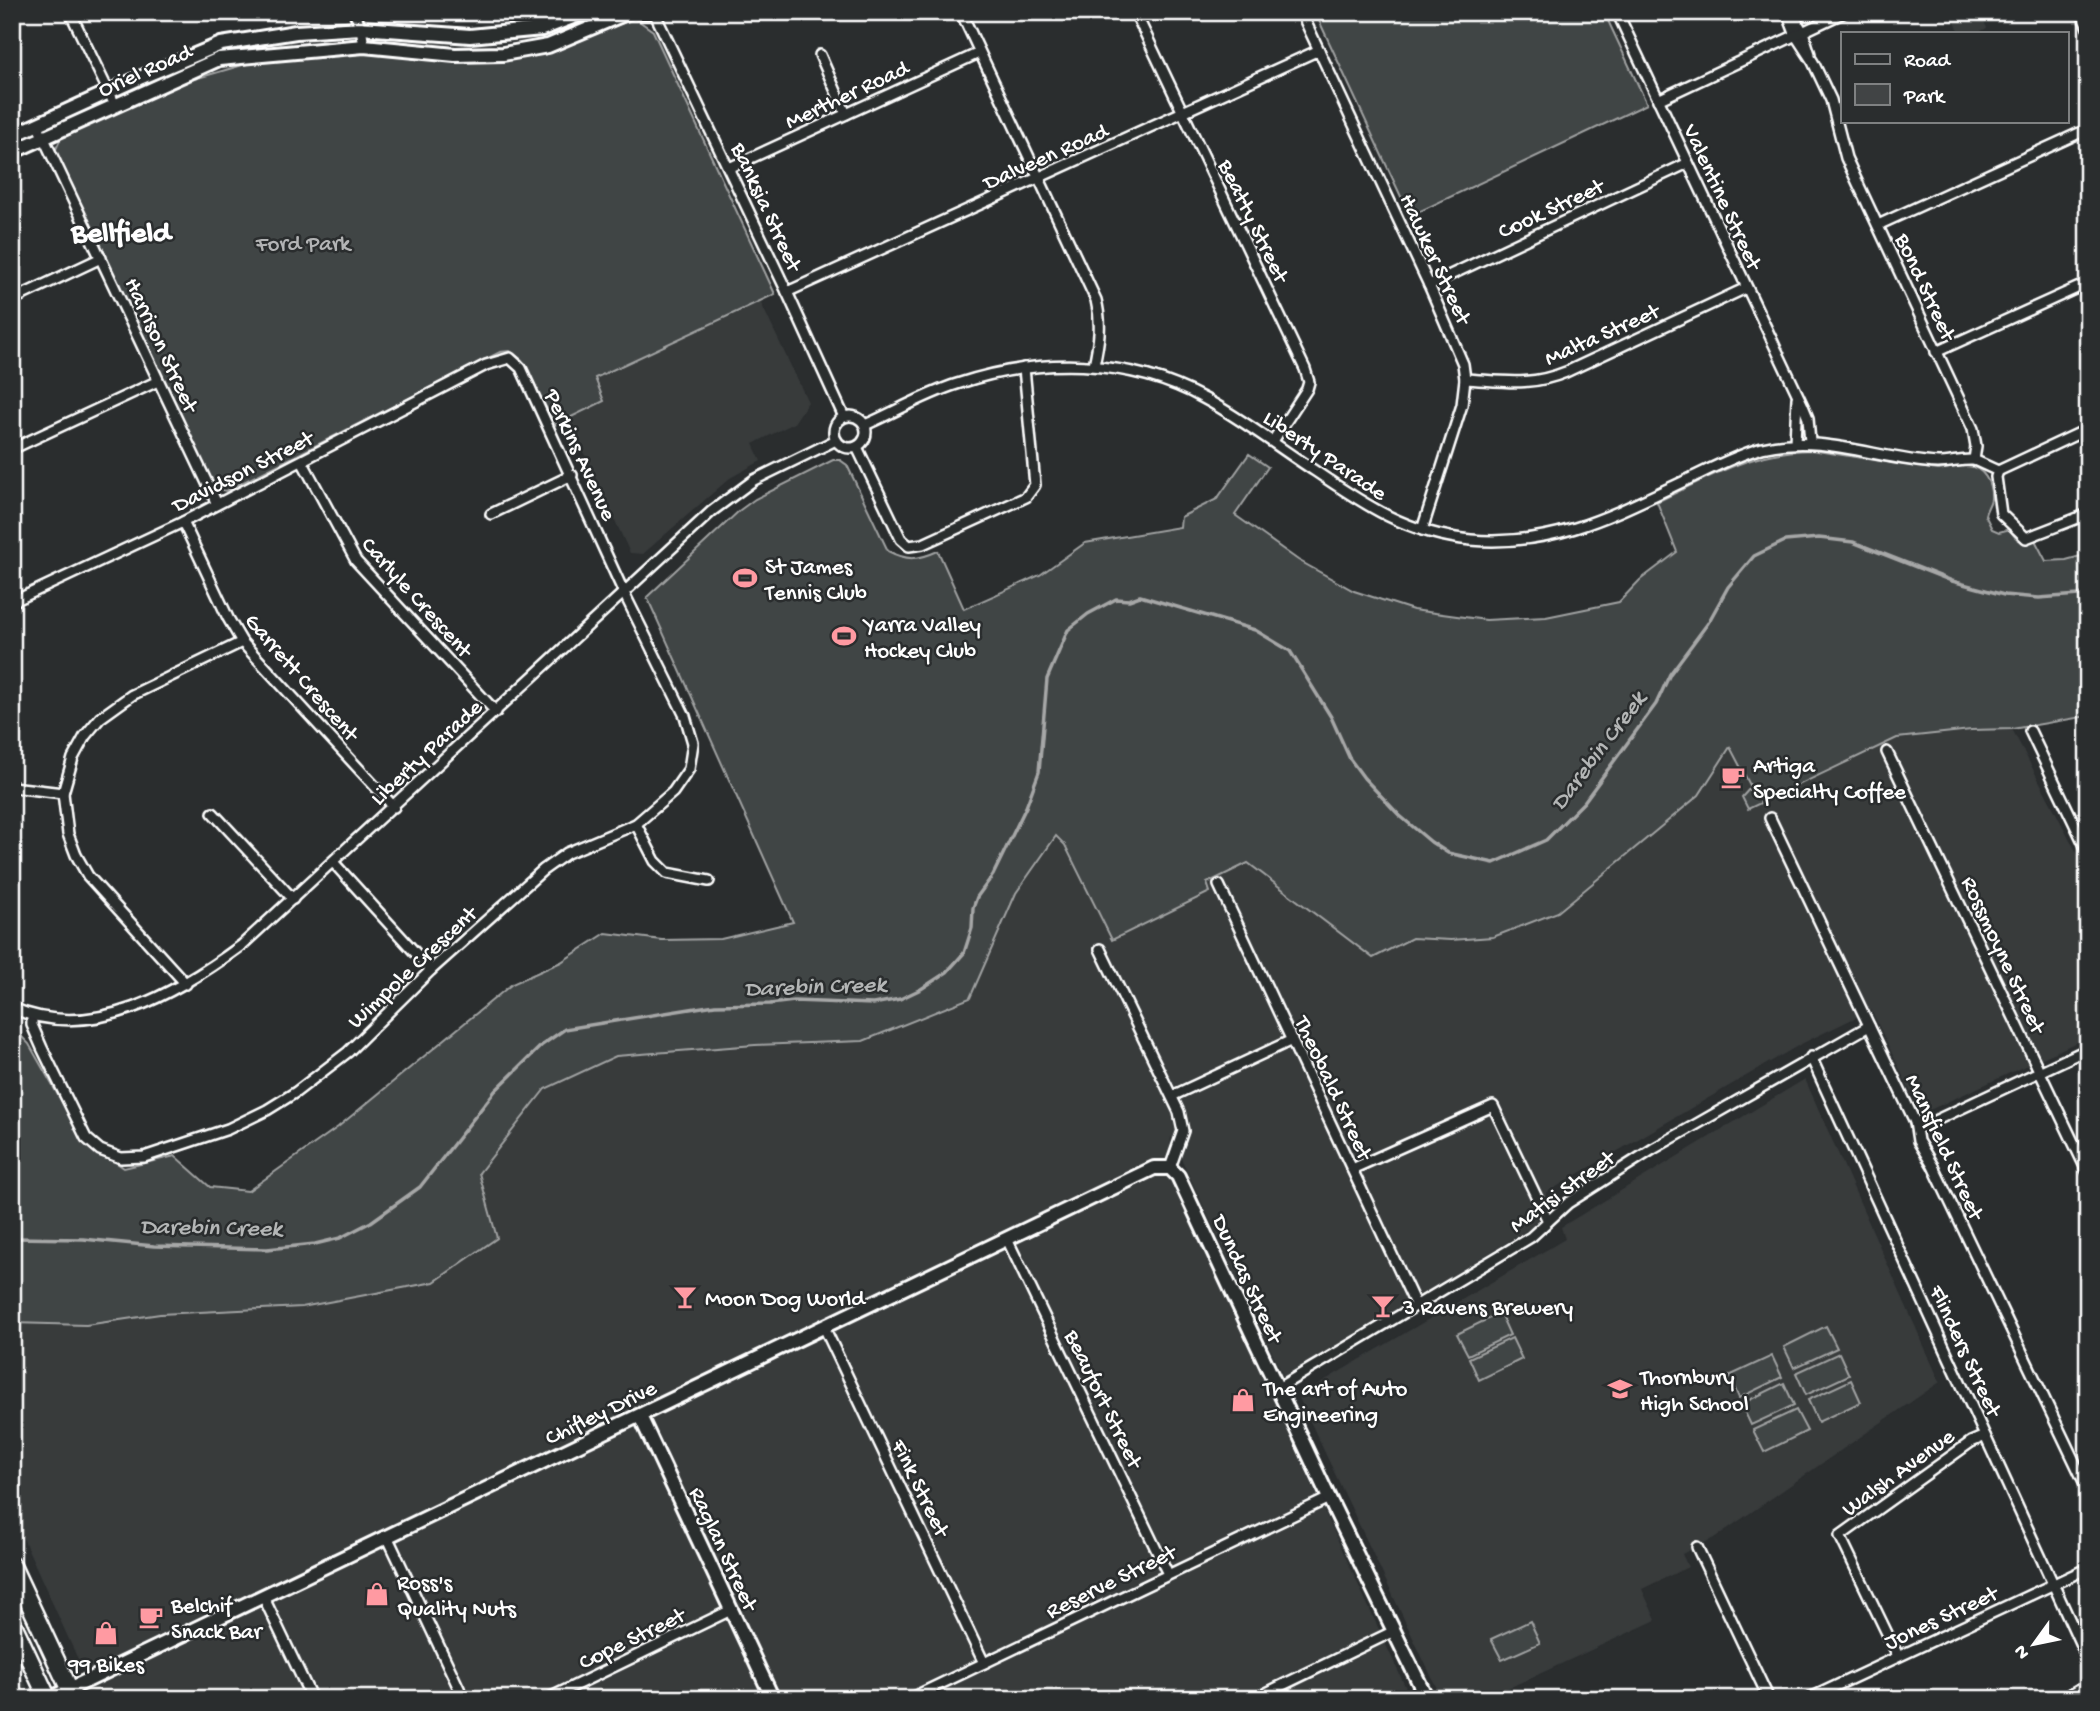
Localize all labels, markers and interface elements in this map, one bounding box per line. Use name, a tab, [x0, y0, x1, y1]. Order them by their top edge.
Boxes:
legend	[1841, 32, 2068, 122]
street label: Oriel Road	[94, 39, 198, 105]
text: Road	[1904, 50, 1952, 75]
street label: Merther Road	[781, 55, 915, 137]
text: Park	[1903, 86, 1947, 111]
street label: Dalveen Road	[978, 118, 1114, 198]
street label: Valentine Street	[1675, 120, 1767, 276]
street label: Banksia Street	[723, 138, 807, 277]
street label: Beatty Street	[1210, 155, 1294, 289]
street label: Cook Street	[1494, 173, 1610, 246]
street label: Hawker Street	[1392, 190, 1476, 330]
district label: Bellfield	[70, 218, 174, 253]
street label: Bond Street	[1887, 229, 1961, 347]
park label: Ford Park	[255, 232, 353, 259]
street label: Harrison Street	[117, 274, 203, 418]
street label: Malta Street	[1541, 298, 1665, 373]
street label: Perkins Avenue	[536, 385, 622, 527]
street label: Liberty Parade	[1257, 406, 1392, 509]
street label: Davidson Street	[167, 425, 320, 521]
street label: Carlyle Crescent	[354, 532, 478, 665]
place label: St James Tennis Club	[763, 555, 867, 608]
sports icon: St James Tennis Club	[731, 564, 759, 592]
street label: Garrett Crescent	[237, 609, 364, 749]
place label: Yarra Valley Hockey Club	[862, 613, 981, 666]
sports icon: Yarra Valley Hockey Club	[830, 622, 858, 650]
water label: Darebin Creek	[1546, 685, 1655, 817]
street label: Liberty Parade	[366, 694, 490, 812]
place label: Artiga Specialty Coffee	[1753, 754, 1907, 807]
cafe icon: Artiga Specialty Coffee	[1719, 763, 1747, 791]
street label: Rossmoyne Street	[1954, 873, 2051, 1040]
street label: Wimpole Crescent	[343, 900, 485, 1036]
water label: Darebin Creek	[744, 971, 889, 1005]
street label: Theobald Street	[1286, 1011, 1378, 1166]
street label: Mansfield Street	[1897, 1070, 1989, 1226]
street label: Matisi Street	[1505, 1145, 1622, 1240]
street label: Dundas Street	[1204, 1209, 1288, 1349]
water label: Darebin Creek	[140, 1214, 284, 1245]
street label: Flinders Street	[1921, 1281, 2007, 1423]
bar icon: Moon Dog World	[671, 1283, 699, 1311]
place label: Moon Dog World	[705, 1287, 866, 1314]
bar icon: 3 Ravens Brewery	[1369, 1292, 1397, 1320]
place label: 3 Ravens Brewery	[1402, 1296, 1573, 1323]
street label: Beaufort Street	[1056, 1325, 1148, 1475]
place label: Thornbury High School	[1638, 1366, 1749, 1419]
street label: Chifley Drive	[541, 1375, 663, 1453]
school or university icon: Thornbury High School	[1606, 1375, 1634, 1403]
place label: The art of Auto Engineering	[1261, 1377, 1407, 1430]
shop icon: The art of Auto Engineering	[1229, 1386, 1257, 1414]
street label: Walsh Avenue	[1837, 1423, 1962, 1524]
street label: Fink Street	[883, 1435, 955, 1543]
street label: Raglan Street	[681, 1483, 763, 1617]
street label: Reserve Street	[1042, 1539, 1182, 1626]
place label: Ross's Quality Nuts	[397, 1571, 516, 1624]
shop icon: Ross's Quality Nuts	[363, 1580, 391, 1608]
street label: Jones Street	[1880, 1580, 2004, 1657]
place label: Belchif Snack Bar	[170, 1594, 263, 1647]
street label: Cope Street	[575, 1602, 691, 1677]
cafe icon: Belchif Snack Bar	[137, 1603, 165, 1631]
north arrow	[1998, 1610, 2068, 1680]
shop icon: 99 Bikes	[92, 1619, 120, 1647]
text: N	[2010, 1640, 2036, 1663]
place label: 99 Bikes	[67, 1653, 144, 1680]

